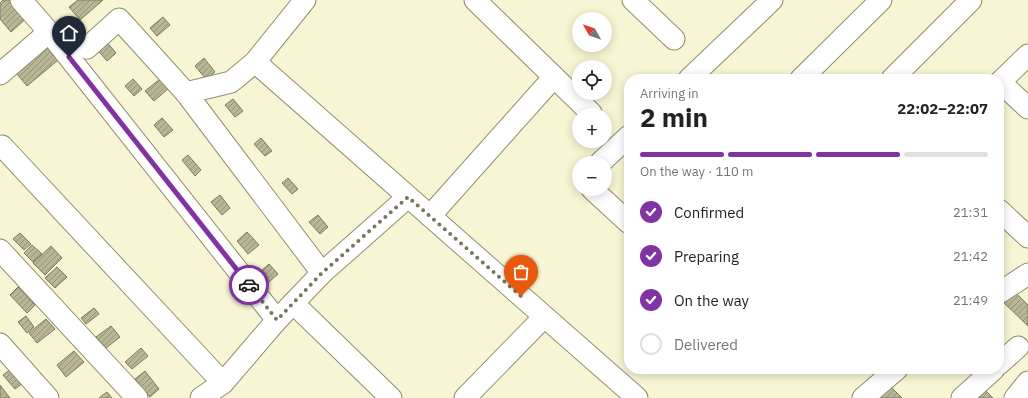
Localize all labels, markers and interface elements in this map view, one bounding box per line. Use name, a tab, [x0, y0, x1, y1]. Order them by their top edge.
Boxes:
north arrow	[572, 12, 612, 52]
map controls	[572, 12, 612, 196]
pin	[52, 16, 86, 57]
icon: home	[58, 22, 80, 44]
button: locate	[572, 60, 612, 100]
text: Arriving in	[640, 85, 699, 102]
text: 22:02–22:07	[897, 99, 988, 118]
text: 2 min	[640, 100, 708, 134]
button: +	[572, 108, 612, 148]
button: −	[572, 156, 612, 196]
text: On the way · 110 m	[640, 163, 753, 180]
icon: check	[640, 201, 662, 223]
text: Confirmed	[674, 203, 744, 222]
text: 21:31	[953, 204, 988, 221]
icon: check	[640, 245, 662, 267]
text: Preparing	[674, 247, 739, 266]
text: 21:42	[953, 248, 988, 265]
pin	[504, 255, 538, 296]
icon: bag	[510, 261, 532, 283]
courier	[229, 265, 269, 305]
icon: car	[238, 274, 260, 296]
icon: check	[640, 289, 662, 311]
text: On the way	[674, 291, 749, 310]
text: 21:49	[953, 292, 988, 309]
text: Delivered	[674, 335, 738, 354]

